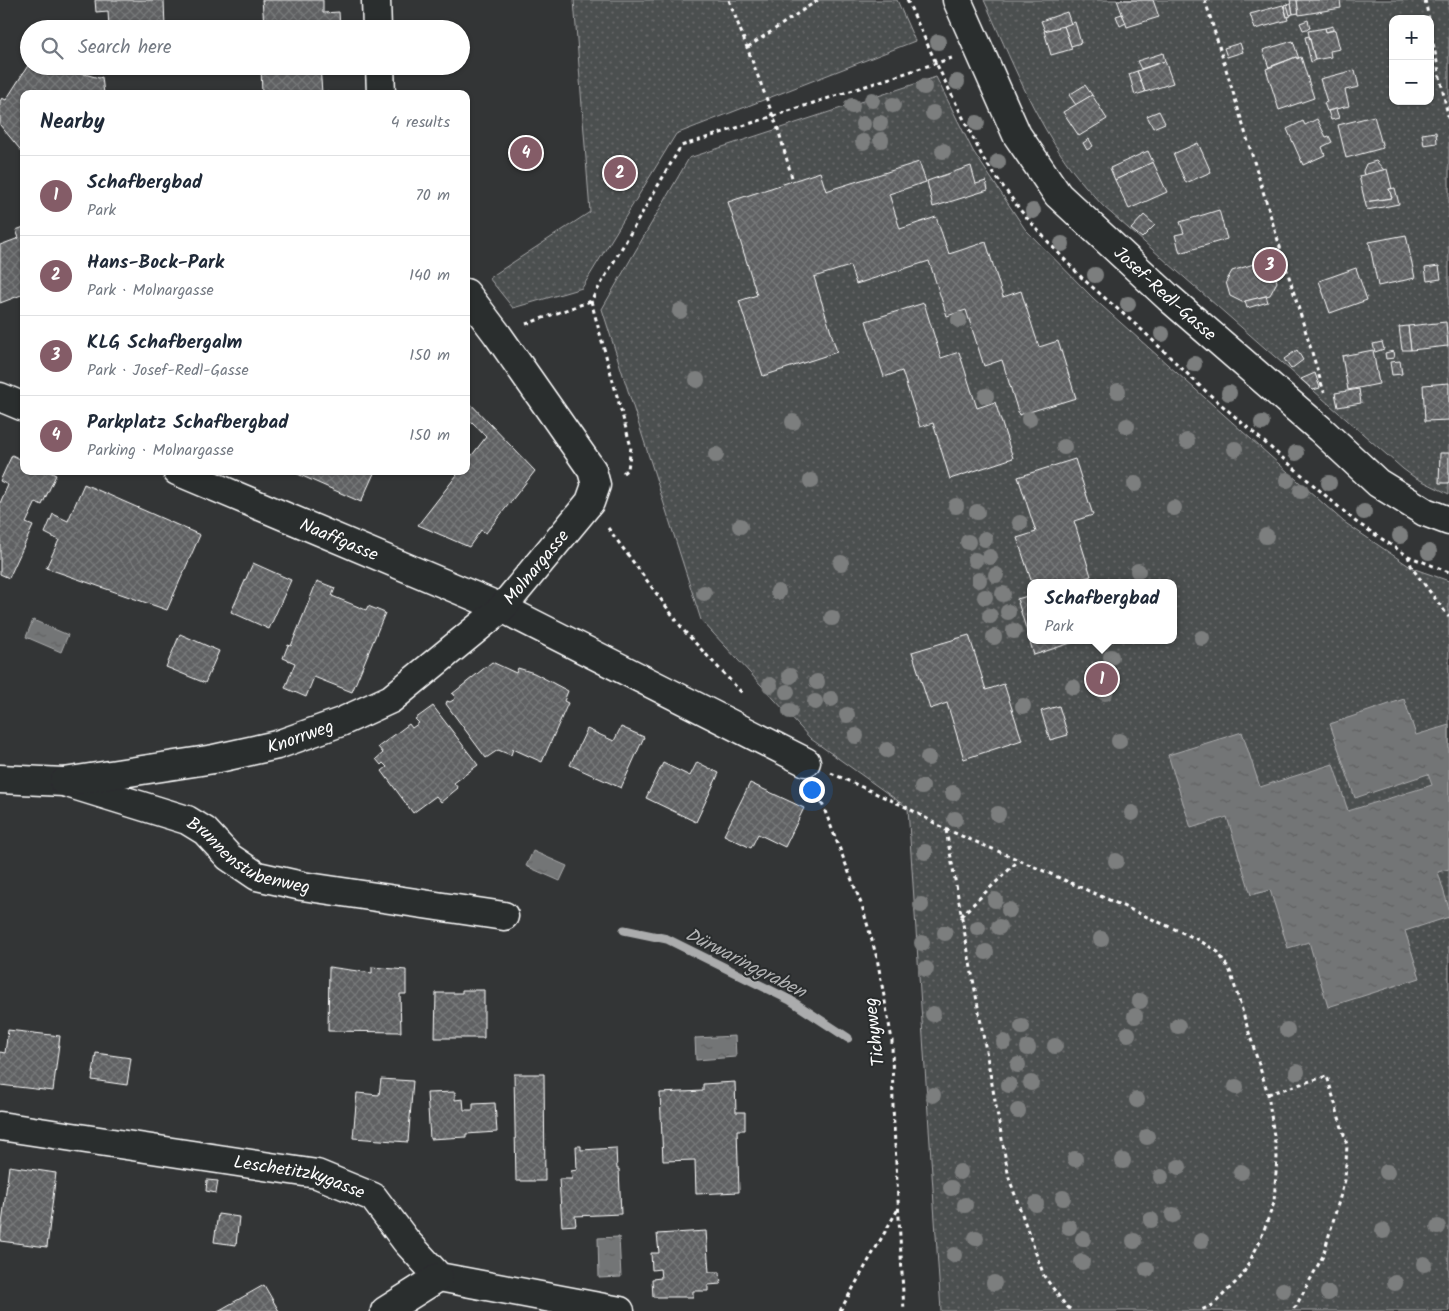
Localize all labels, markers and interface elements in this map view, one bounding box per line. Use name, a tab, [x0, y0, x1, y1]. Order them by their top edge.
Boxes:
map controls	[1389, 15, 1434, 105]
button: +	[1389, 15, 1434, 60]
search box	[20, 20, 470, 75]
text: Search here	[78, 33, 172, 63]
icon: search	[38, 34, 66, 62]
button: −	[1389, 60, 1434, 105]
text: Nearby	[40, 106, 105, 139]
text: 4 results	[391, 110, 450, 135]
pin: 4	[510, 134, 542, 172]
pin: 2	[604, 154, 636, 192]
text: Schafbergbad	[87, 168, 202, 198]
text: 1	[54, 183, 58, 208]
text: 70 m	[415, 183, 450, 208]
text: Park	[87, 198, 116, 223]
street label: Josef-Redl-Gasse	[1106, 240, 1222, 349]
pin: 3	[1254, 246, 1286, 284]
text: Hans-Bock-Park	[87, 248, 224, 278]
text: 2	[51, 263, 61, 288]
text: 140 m	[409, 263, 450, 288]
text: Park · Molnargasse	[87, 278, 214, 303]
text: KLG Schafbergalm	[87, 328, 242, 358]
text: 3	[52, 343, 60, 368]
text: 150 m	[409, 343, 450, 368]
text: Park · Josef-Redl-Gasse	[87, 358, 249, 383]
text: Parkplatz Schafbergbad	[87, 408, 289, 438]
text: 4	[52, 423, 60, 448]
text: 150 m	[409, 423, 450, 448]
text: Parking · Molnargasse	[87, 438, 234, 463]
street label: Naaffgasse	[295, 511, 383, 570]
street label: Molnargasse	[497, 524, 577, 612]
popup	[1027, 579, 1177, 644]
text: Schafbergbad	[1044, 584, 1160, 614]
text: Park	[1044, 614, 1073, 639]
pin: 1	[1086, 660, 1118, 698]
street label: Knorrweg	[265, 713, 338, 763]
your location	[799, 777, 825, 803]
street label: Brunnenstubenweg	[180, 810, 312, 903]
water label: Dürwaringgraben	[679, 920, 812, 1008]
street label: Tichyweg	[857, 996, 894, 1068]
street label: Leschetitzkygasse	[231, 1149, 369, 1208]

